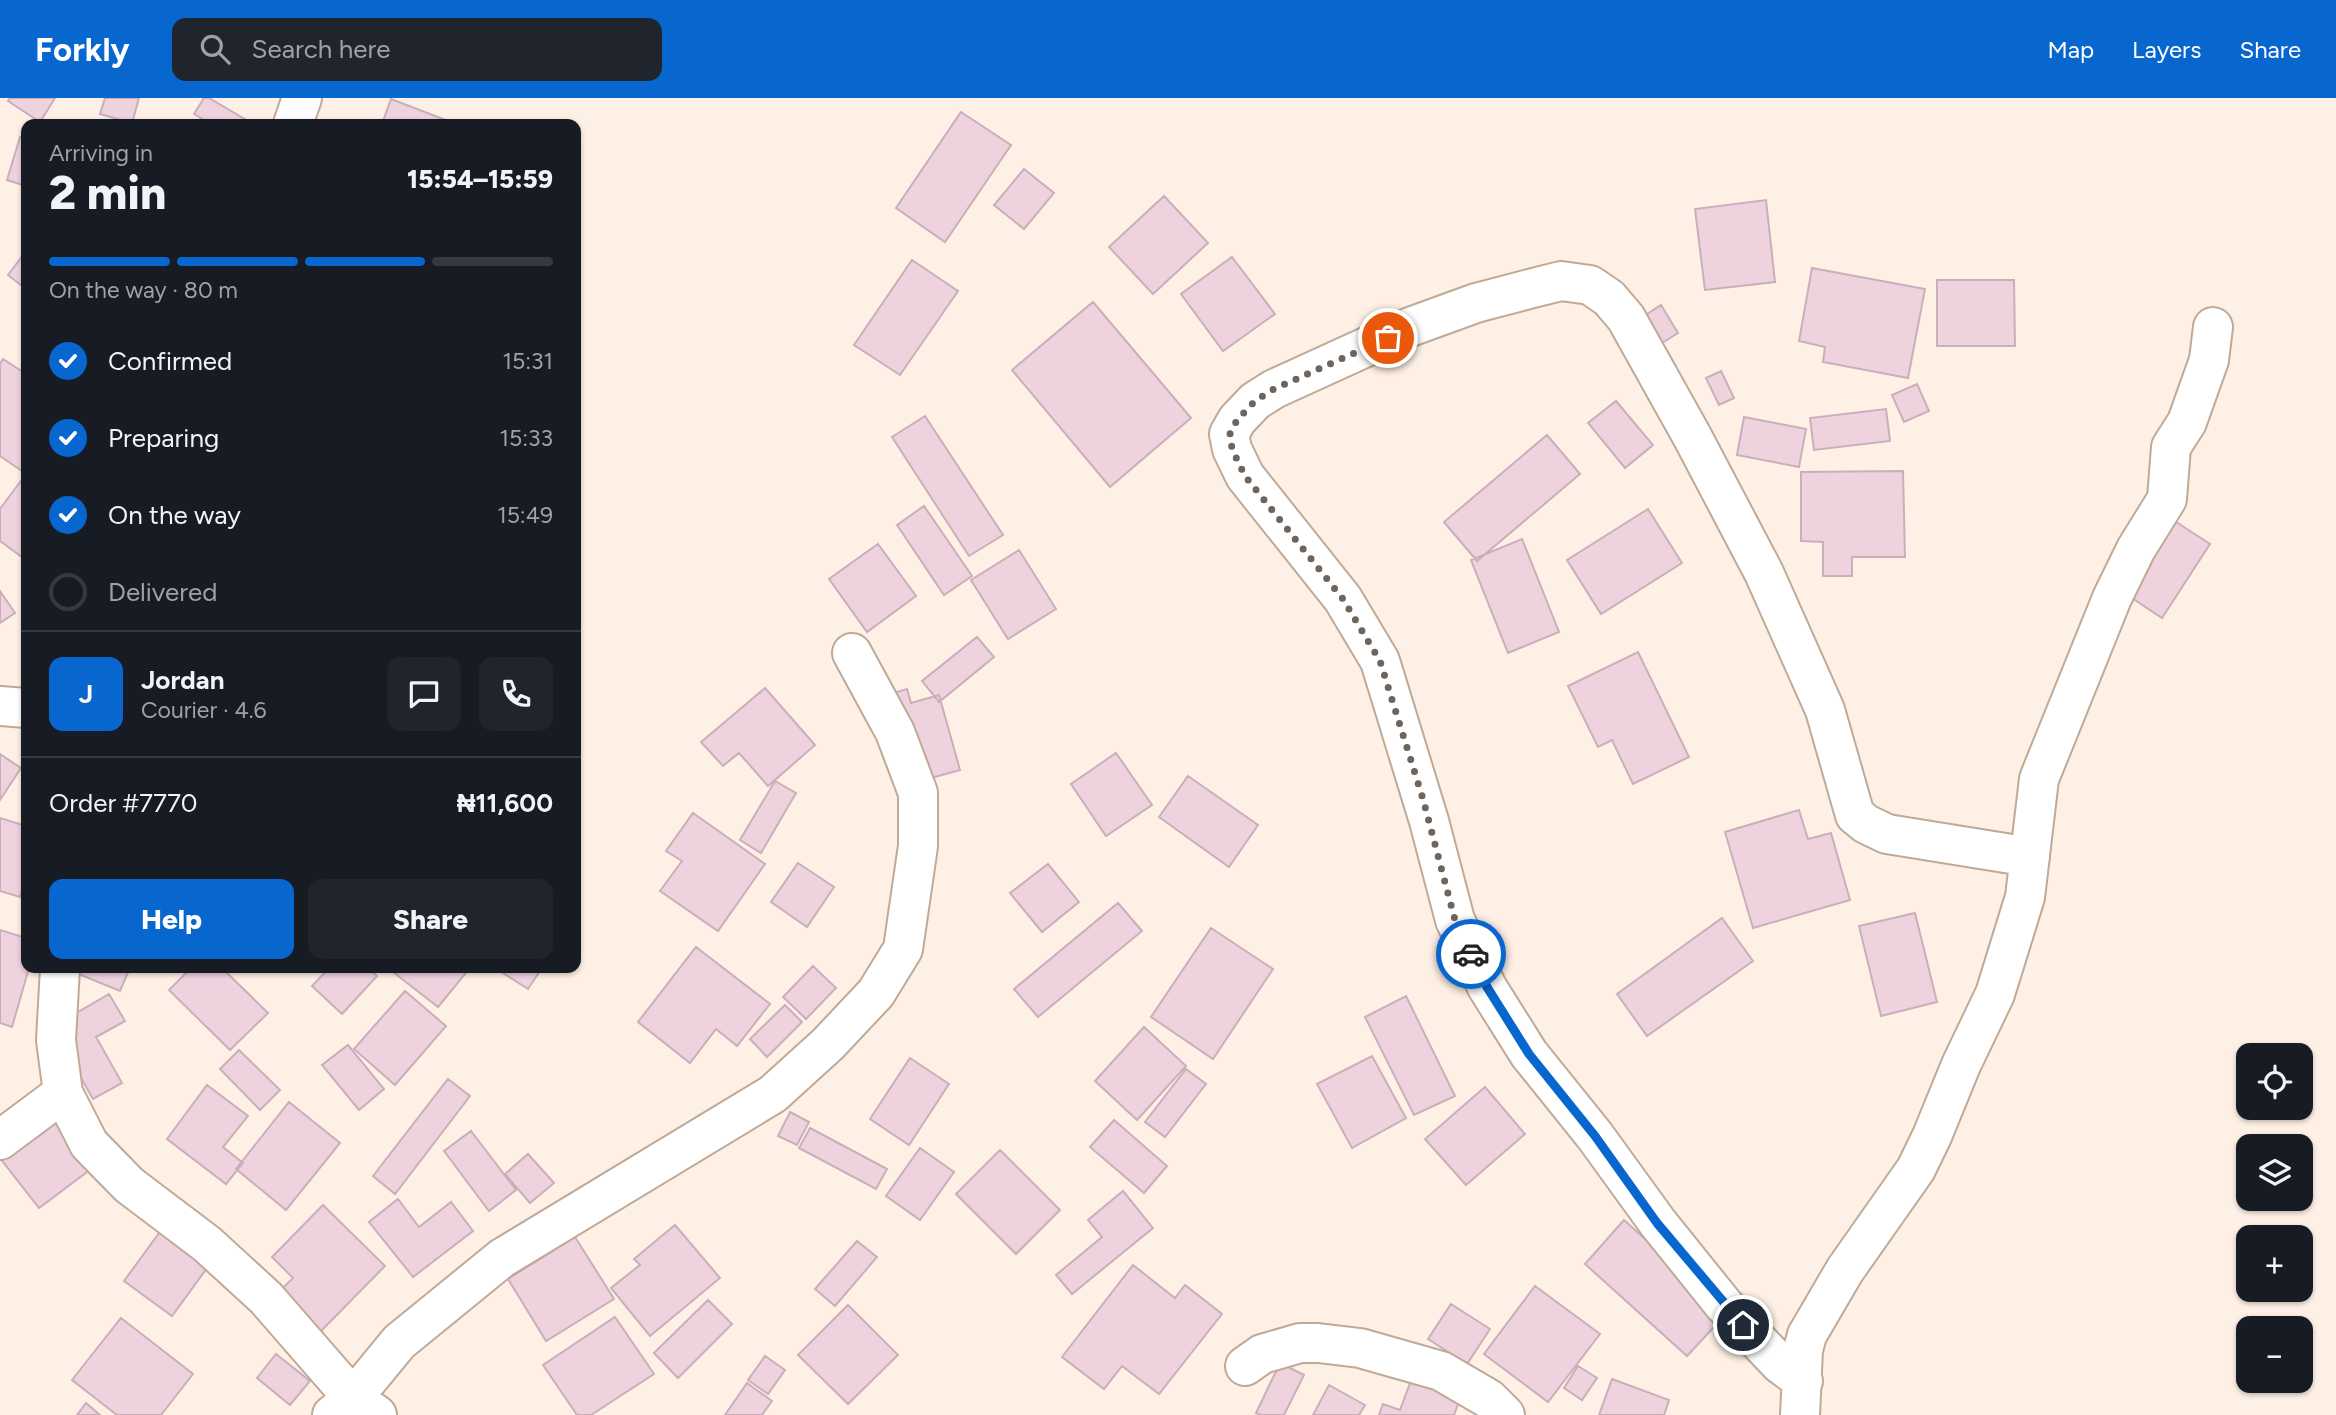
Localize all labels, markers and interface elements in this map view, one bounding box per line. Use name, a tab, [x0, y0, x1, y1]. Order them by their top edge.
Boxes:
search box	[172, 18, 662, 81]
text: Forkly	[35, 30, 130, 69]
icon: search	[196, 30, 234, 68]
text: Search here	[252, 33, 390, 65]
text: Map	[2047, 35, 2094, 64]
text: Layers	[2132, 35, 2201, 64]
text: Share	[2239, 35, 2301, 64]
text: Arriving in	[49, 139, 153, 167]
text: 15:54–15:59	[407, 163, 553, 195]
text: 2 min	[49, 165, 166, 221]
text: On the way · 80 m	[49, 276, 238, 304]
pin	[1358, 308, 1418, 368]
icon: bag	[1369, 319, 1407, 357]
icon: check	[49, 342, 87, 380]
text: Confirmed	[108, 345, 232, 377]
text: 15:31	[502, 347, 553, 375]
icon: check	[49, 419, 87, 457]
text: Preparing	[108, 422, 219, 454]
text: 15:33	[499, 424, 553, 452]
icon: check	[49, 496, 87, 534]
text: On the way	[108, 499, 241, 531]
text: 15:49	[497, 501, 553, 529]
text: Delivered	[108, 576, 217, 608]
button: chat	[387, 657, 461, 731]
button: phone	[479, 657, 553, 731]
text: Jordan	[141, 664, 224, 696]
text: J	[79, 678, 93, 710]
text: Courier · 4.6	[141, 696, 267, 724]
text: Order #7770	[49, 787, 198, 819]
text: ₦11,600	[457, 787, 553, 819]
button: Help	[49, 879, 294, 959]
button: Share	[308, 879, 553, 959]
courier	[1436, 919, 1506, 989]
icon: car	[1452, 935, 1490, 973]
map controls	[2236, 1043, 2313, 1393]
button: locate	[2236, 1043, 2313, 1120]
button: layers	[2236, 1134, 2313, 1211]
button: +	[2236, 1225, 2313, 1302]
pin	[1713, 1295, 1773, 1355]
icon: home	[1724, 1306, 1762, 1344]
button: −	[2236, 1316, 2313, 1393]

